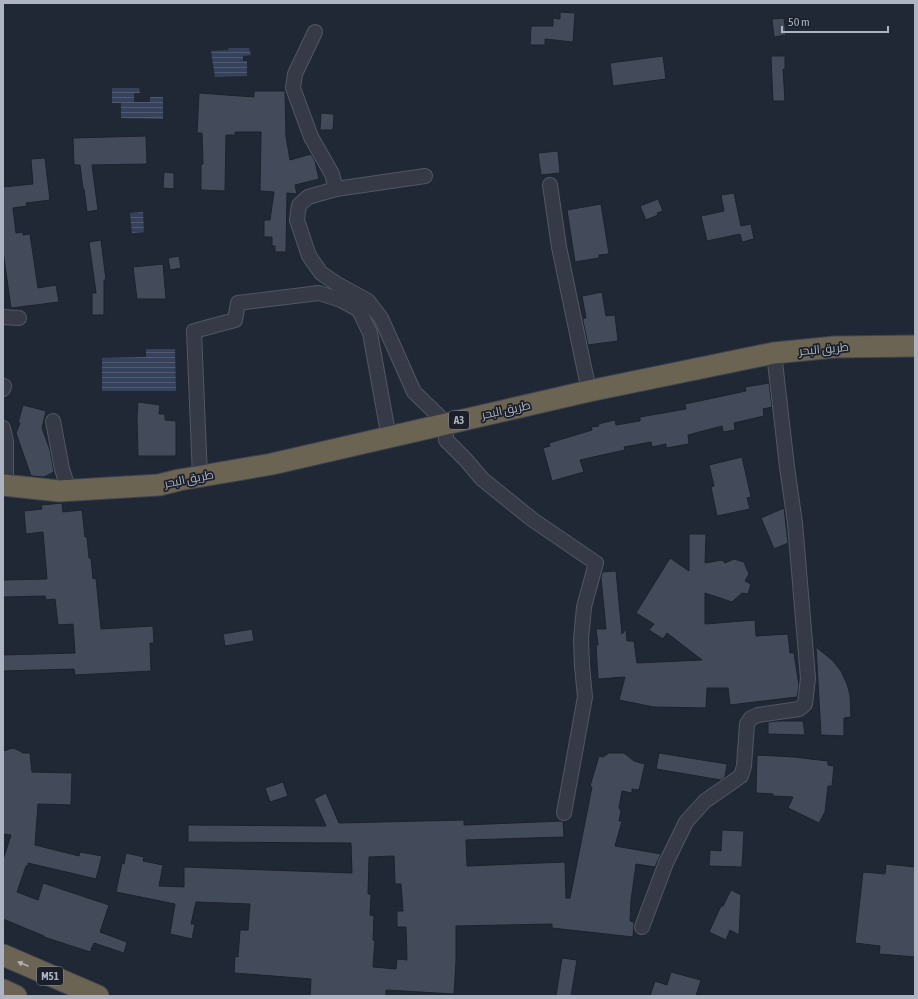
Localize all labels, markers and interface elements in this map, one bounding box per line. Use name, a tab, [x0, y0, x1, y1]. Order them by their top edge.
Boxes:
scale bar	[782, 8, 888, 34]
text: 50 m	[788, 15, 810, 29]
street label: طريق البحر	[798, 340, 850, 358]
street label: طريق البحر	[479, 398, 532, 422]
road number: A3	[449, 411, 469, 429]
street label: طريق البحر	[162, 467, 215, 491]
one-way arrow	[18, 961, 29, 967]
road number: M51	[37, 967, 63, 985]

